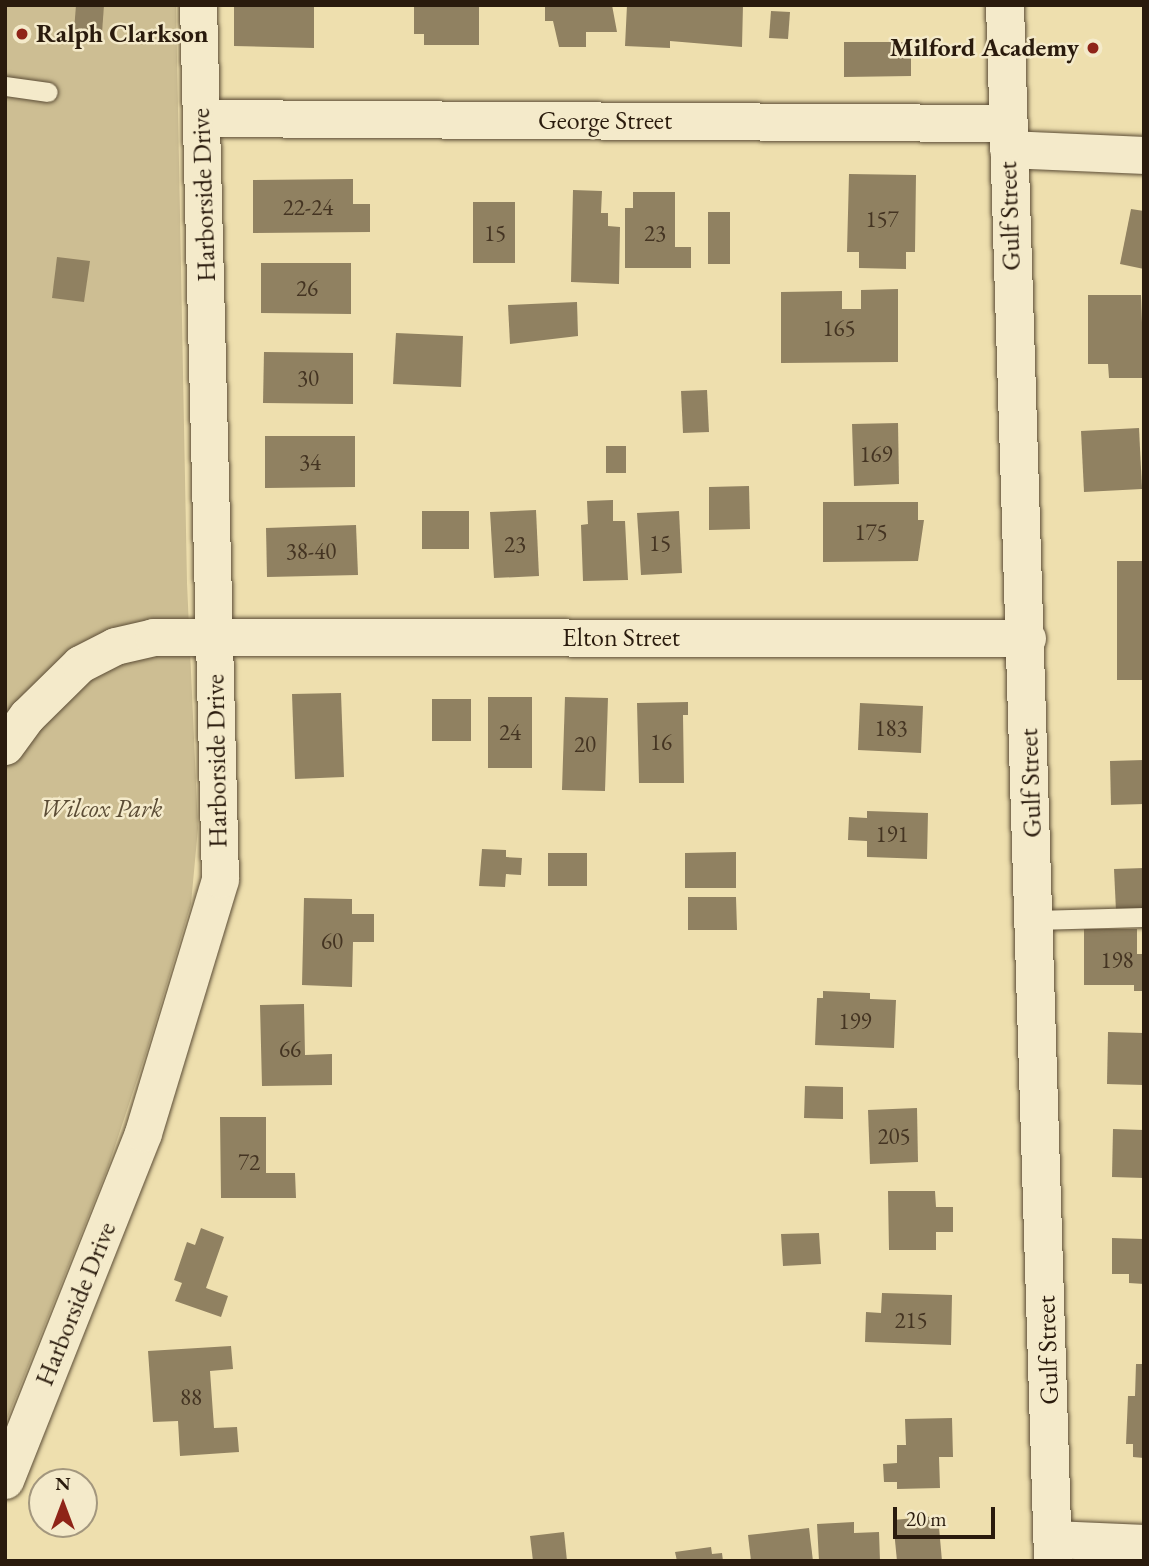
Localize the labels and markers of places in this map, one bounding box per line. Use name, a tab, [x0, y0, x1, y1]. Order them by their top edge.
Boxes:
place label: Ralph Clarkson	[36, 18, 209, 50]
marker: Ralph Clarkson	[14, 26, 30, 42]
place label: Milford Academy	[890, 32, 1079, 64]
marker: Milford Academy	[1085, 40, 1101, 56]

